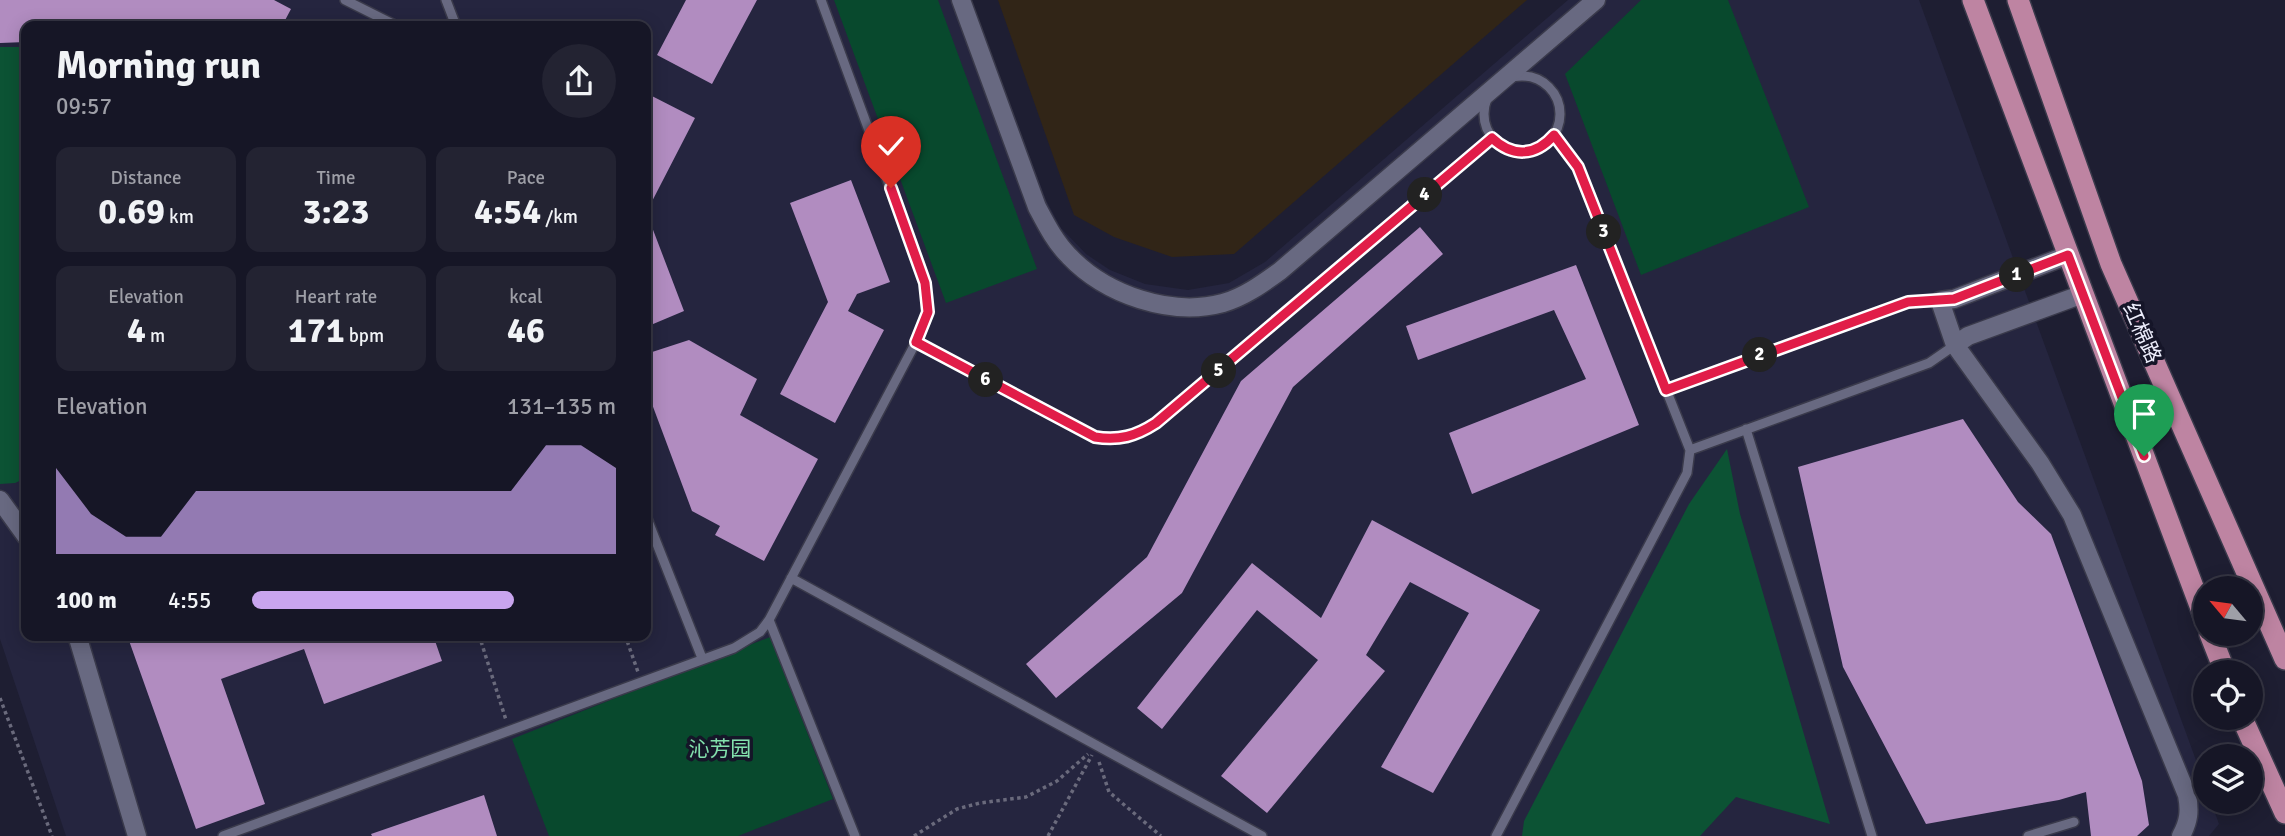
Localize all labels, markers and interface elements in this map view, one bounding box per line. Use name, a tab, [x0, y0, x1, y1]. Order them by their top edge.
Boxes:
text: Morning run	[56, 42, 261, 89]
button: share	[542, 44, 616, 118]
text: 09:57	[56, 92, 112, 121]
pin	[861, 116, 921, 188]
icon: check	[872, 127, 910, 165]
text: Distance	[111, 166, 181, 190]
text: Time	[316, 166, 356, 190]
text: Pace	[507, 166, 545, 190]
pin: 4	[1408, 178, 1442, 212]
text: 4	[1419, 182, 1430, 206]
text: 0.69	[98, 190, 165, 233]
text: 3:23	[302, 190, 370, 233]
text: 4:54	[474, 190, 541, 233]
text: km	[165, 205, 194, 229]
text: /km	[541, 205, 578, 229]
pin: 3	[1586, 215, 1622, 250]
text: 3	[1598, 219, 1609, 243]
pin: 1	[2000, 258, 2035, 292]
text: 1	[2011, 262, 2022, 286]
text: Elevation	[108, 285, 184, 309]
text: Heart rate	[295, 285, 377, 309]
text: kcal	[509, 285, 543, 309]
street label: 红棉路	[2117, 299, 2167, 367]
text: 4	[127, 309, 146, 352]
text: 171	[288, 309, 345, 352]
text: 46	[507, 309, 545, 352]
text: m	[146, 324, 165, 348]
text: bpm	[345, 324, 384, 348]
pin: 2	[1742, 338, 1778, 372]
text: 2	[1754, 342, 1765, 366]
pin: 5	[1202, 354, 1236, 388]
text: 5	[1213, 358, 1224, 382]
pin: 6	[968, 362, 1004, 398]
text: 6	[980, 367, 991, 391]
pin	[2114, 384, 2174, 456]
text: Elevation	[56, 392, 148, 421]
text: 131–135 m	[507, 392, 616, 421]
icon: arrive	[2125, 395, 2163, 433]
north arrow	[2193, 576, 2263, 646]
map controls	[2193, 576, 2263, 814]
text: 100 m	[56, 586, 117, 615]
text: 4:55	[168, 586, 211, 615]
button: locate	[2193, 660, 2263, 730]
park label: 沁芳园	[689, 736, 752, 762]
button: layers	[2193, 744, 2263, 814]

